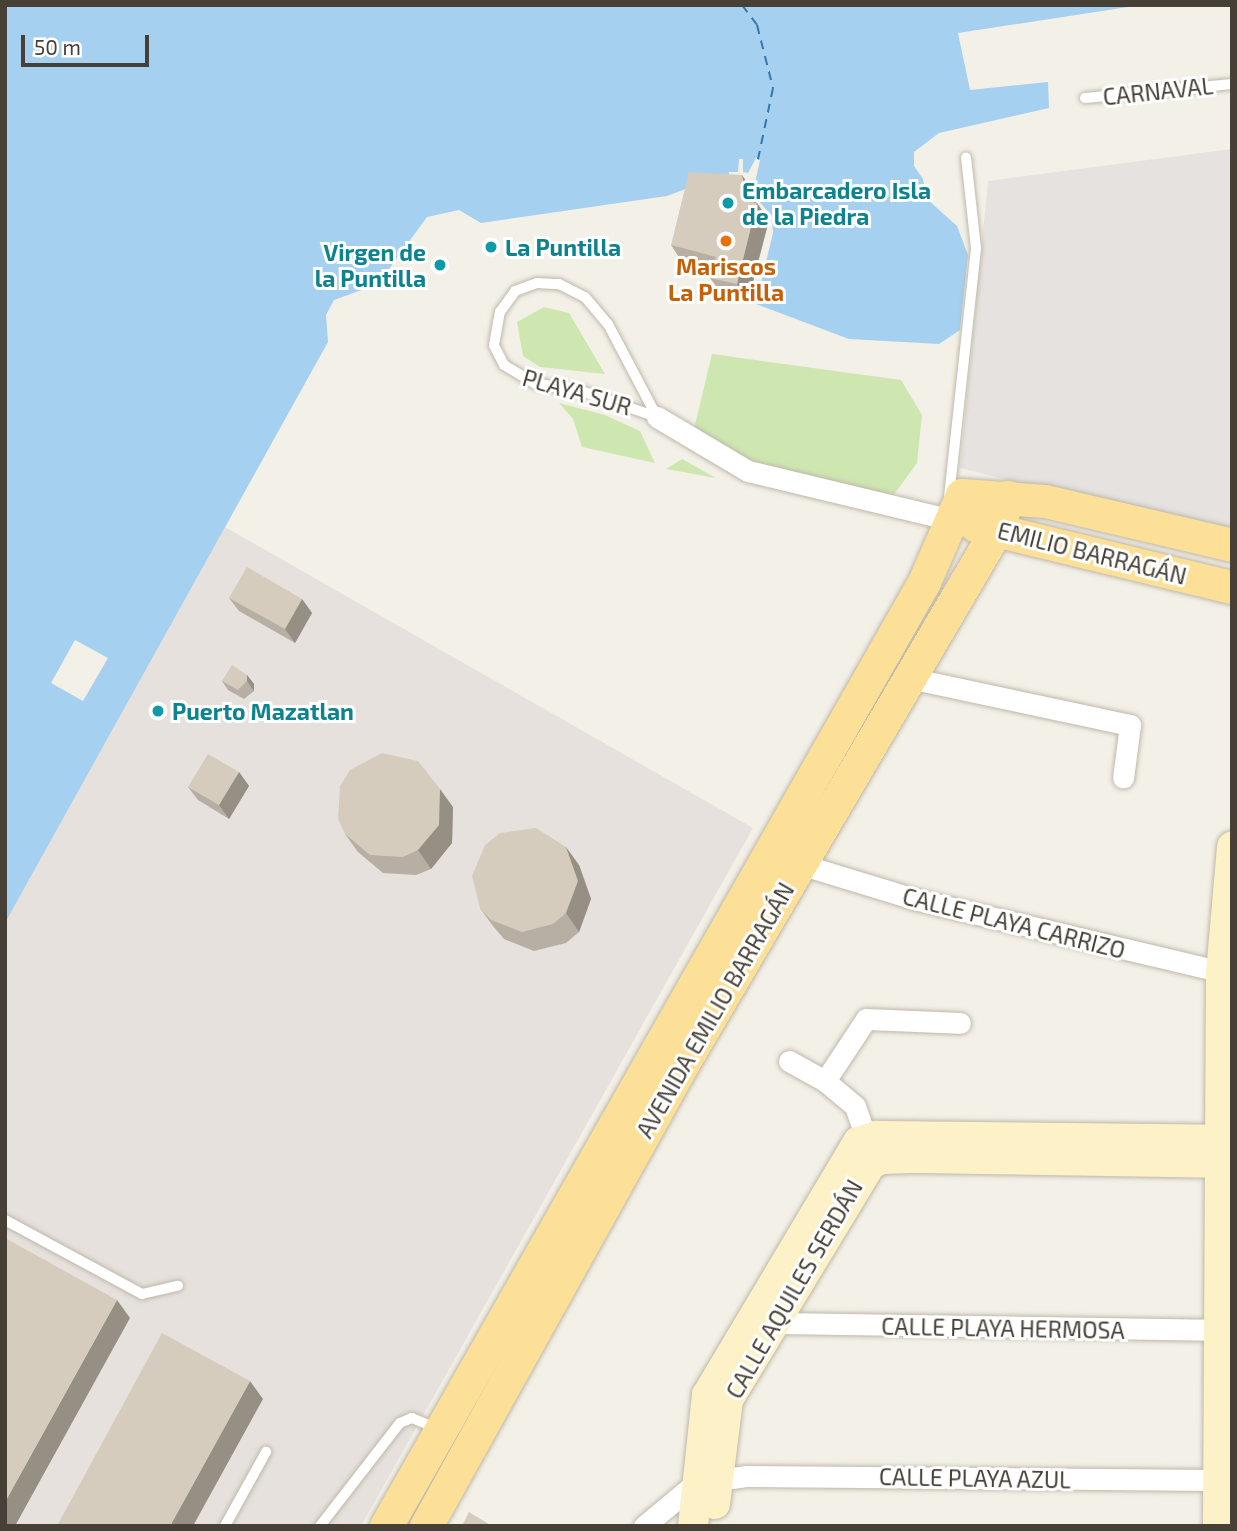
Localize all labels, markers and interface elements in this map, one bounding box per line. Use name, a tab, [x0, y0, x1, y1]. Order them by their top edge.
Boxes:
scale bar	[24, 21, 152, 65]
text: 50 m	[34, 34, 81, 59]
street label: CARNAVAL	[1101, 71, 1215, 111]
place label: Embarcadero Isla de la Piedra	[742, 176, 931, 230]
marker: Embarcadero Isla de la Piedra	[720, 195, 736, 211]
place label: La Puntilla	[505, 233, 621, 261]
marker: Mariscos La Puntilla	[718, 233, 734, 249]
place label: Virgen de la Puntilla	[315, 238, 426, 292]
marker: La Puntilla	[483, 239, 499, 255]
place label: Mariscos La Puntilla	[668, 252, 784, 306]
marker: Virgen de la Puntilla	[432, 257, 448, 273]
street label: PLAYA SUR	[519, 363, 635, 421]
street label: EMILIO BARRAGÁN	[995, 516, 1189, 590]
place label: Puerto Mazatlan	[172, 697, 354, 725]
marker: Puerto Mazatlan	[150, 703, 166, 719]
street label: AVENIDA EMILIO BARRAGÁN	[630, 877, 800, 1143]
street label: CALLE PLAYA CARRIZO	[900, 882, 1128, 964]
street label: CALLE AQUILES SERDÁN	[720, 1175, 868, 1403]
street label: CALLE PLAYA HERMOSA	[881, 1312, 1125, 1344]
street label: CALLE PLAYA AZUL	[878, 1463, 1072, 1493]

